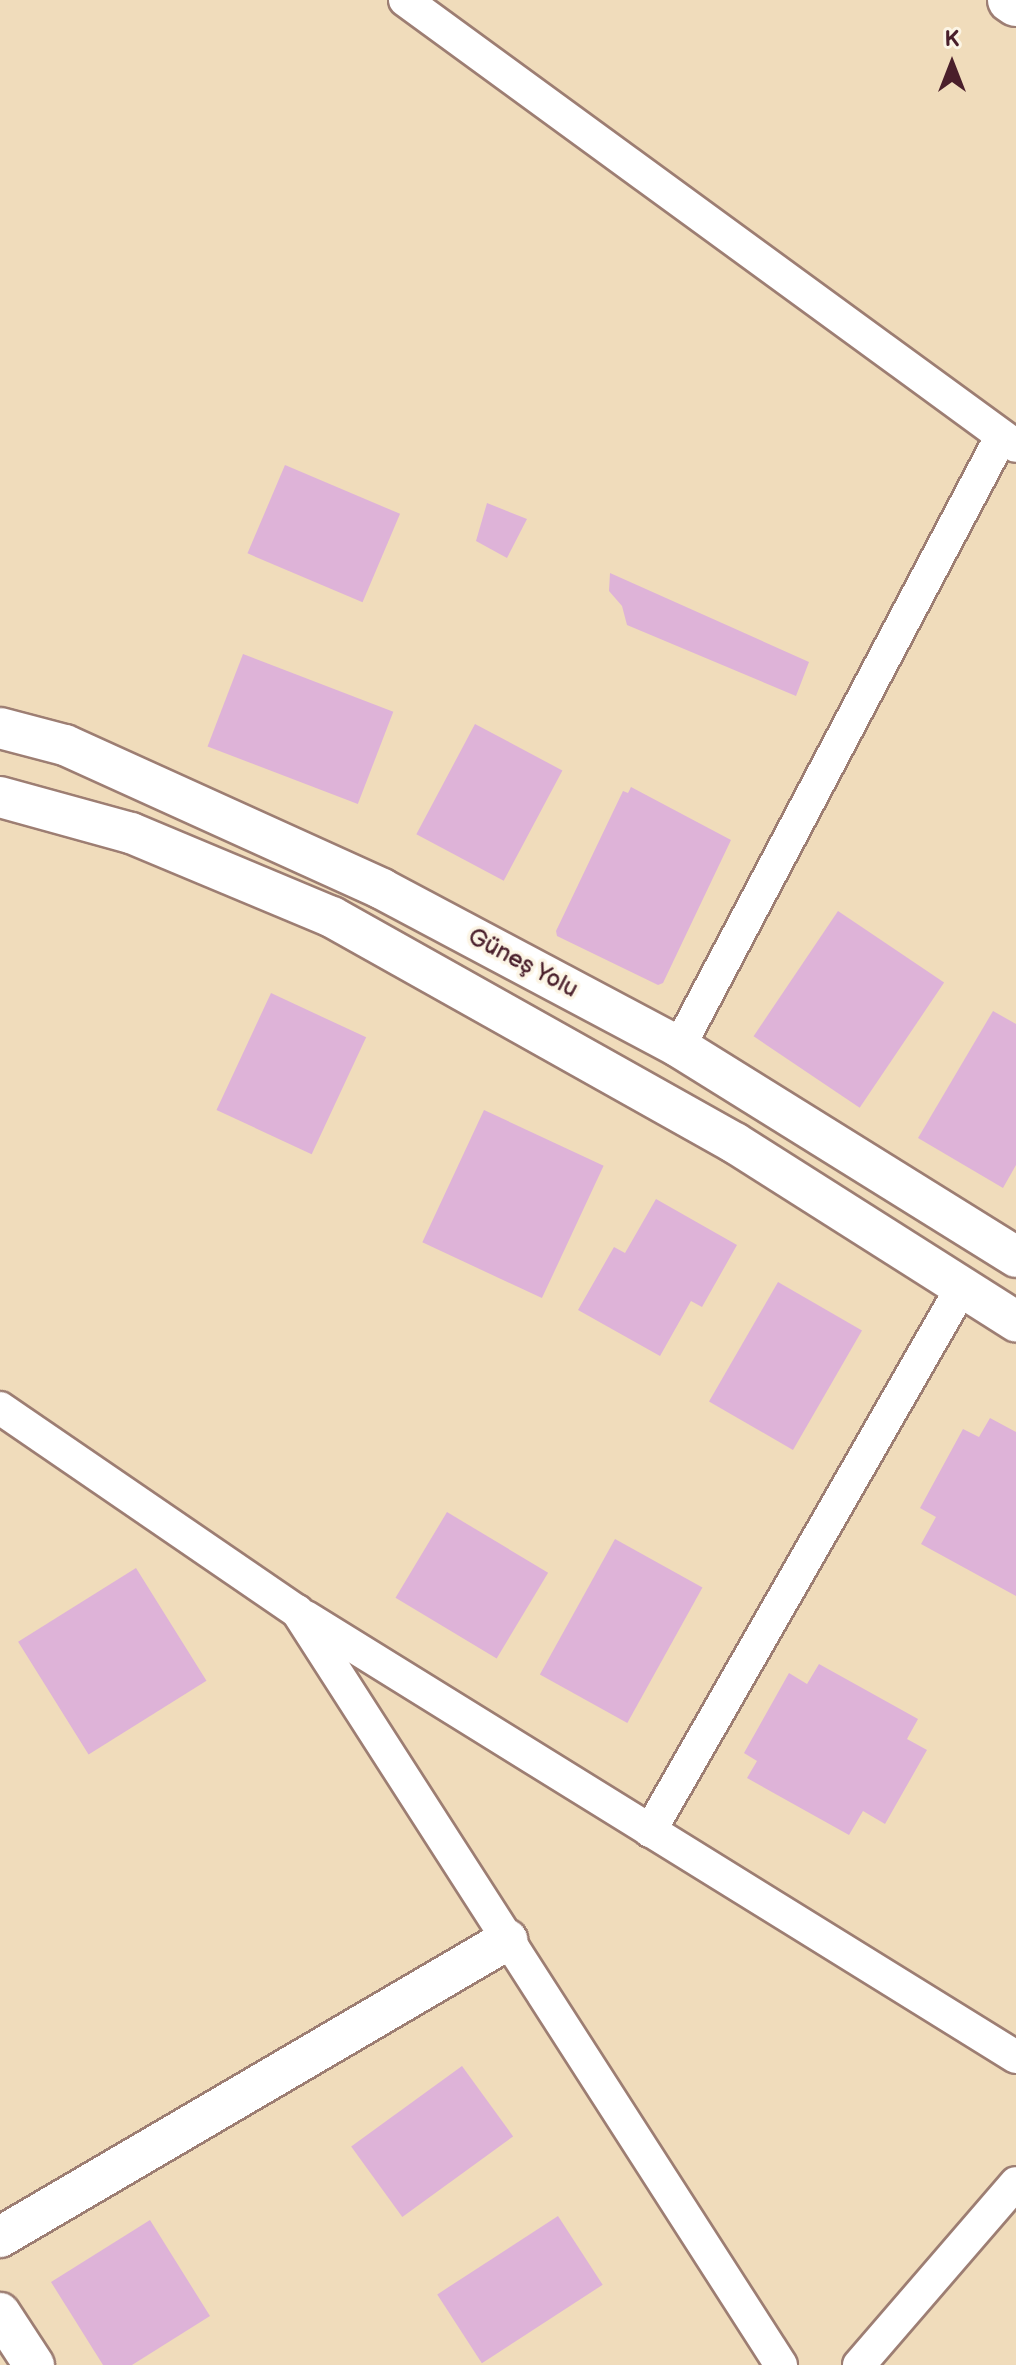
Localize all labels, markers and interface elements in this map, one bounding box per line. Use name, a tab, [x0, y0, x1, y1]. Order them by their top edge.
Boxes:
north arrow	[912, 24, 992, 104]
text: K	[945, 26, 959, 53]
street label: Güneş Yolu	[462, 922, 584, 1004]

